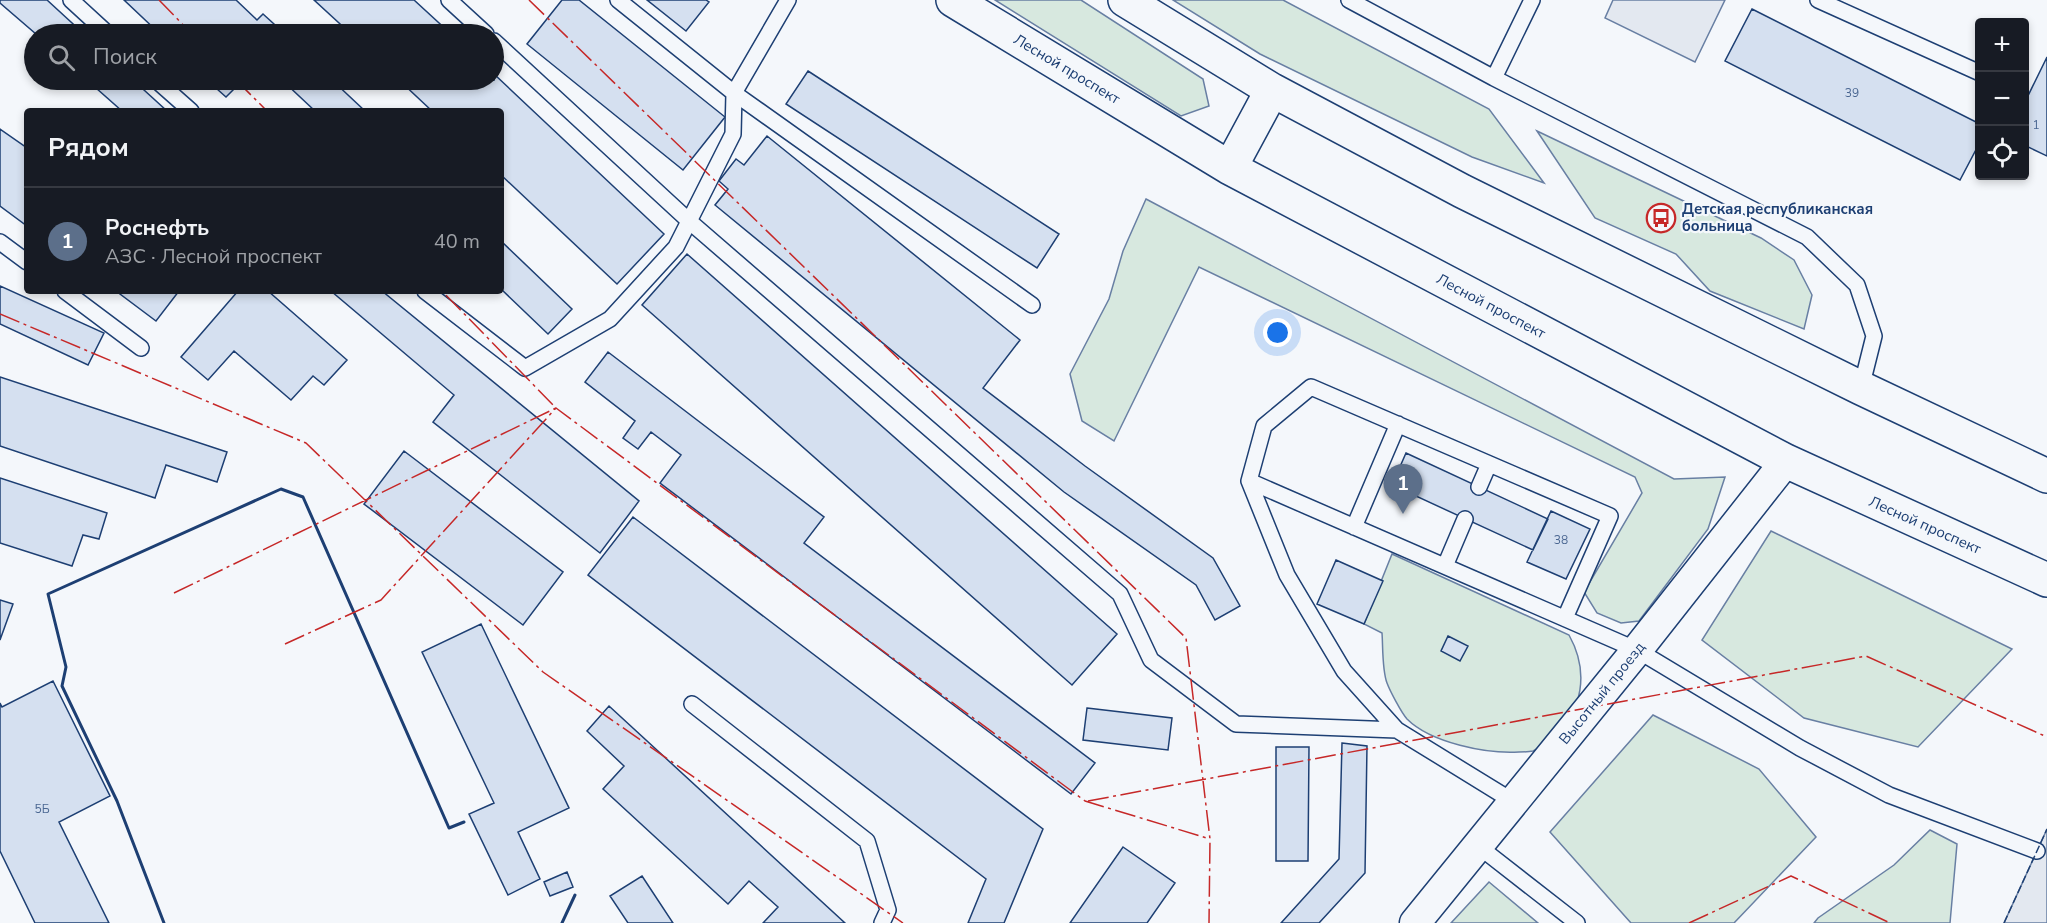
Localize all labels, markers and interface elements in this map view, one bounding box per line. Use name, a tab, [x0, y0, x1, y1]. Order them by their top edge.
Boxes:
map controls	[1975, 18, 2029, 180]
button: +	[1975, 18, 2029, 72]
search box	[24, 24, 504, 90]
street label: Лесной проспект	[1010, 29, 1124, 109]
icon: search	[45, 41, 78, 74]
text: Поиск	[93, 42, 157, 72]
button: −	[1975, 72, 2029, 126]
house number: 39	[1845, 85, 1859, 101]
house number: 1	[2032, 117, 2040, 133]
button: locate	[1975, 126, 2029, 180]
text: Рядом	[48, 130, 129, 165]
place label: Детская республиканская больница	[1682, 199, 1873, 236]
bus stop icon: Детская республиканская больница	[1645, 202, 1677, 234]
text: Роснефть	[105, 213, 209, 243]
text: 1	[62, 228, 74, 255]
text: 40 m	[434, 228, 480, 255]
text: АЗС · Лесной проспект	[105, 243, 322, 270]
street label: Лесной проспект	[1433, 269, 1549, 343]
your location	[1263, 318, 1292, 347]
pin: 1	[1384, 464, 1422, 514]
street label: Лесной проспект	[1866, 491, 1985, 559]
house number: 38	[1554, 532, 1568, 548]
street label: Высотный проезд	[1554, 637, 1650, 748]
house number: 5Б	[34, 801, 50, 817]

